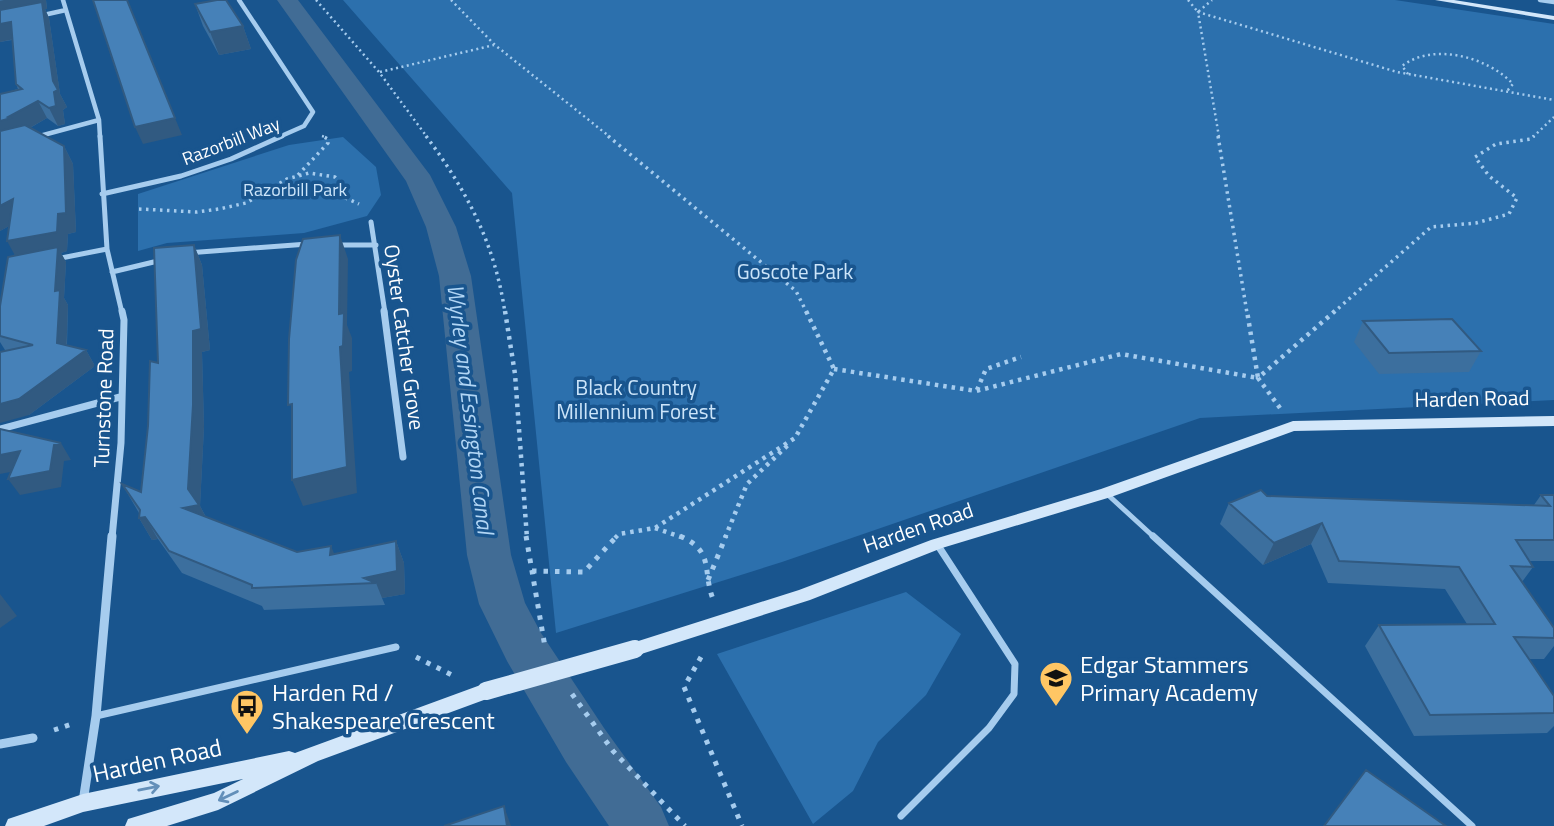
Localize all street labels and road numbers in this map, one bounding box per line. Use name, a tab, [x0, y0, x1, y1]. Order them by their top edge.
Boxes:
street label: Razorbill Way	[178, 110, 284, 172]
street label: Oyster Catcher Grove	[376, 242, 434, 432]
street label: Turnstone Road	[85, 328, 121, 468]
street label: Harden Road	[1414, 381, 1530, 415]
street label: Harden Road	[859, 493, 977, 561]
street label: Harden Road	[89, 729, 225, 791]

